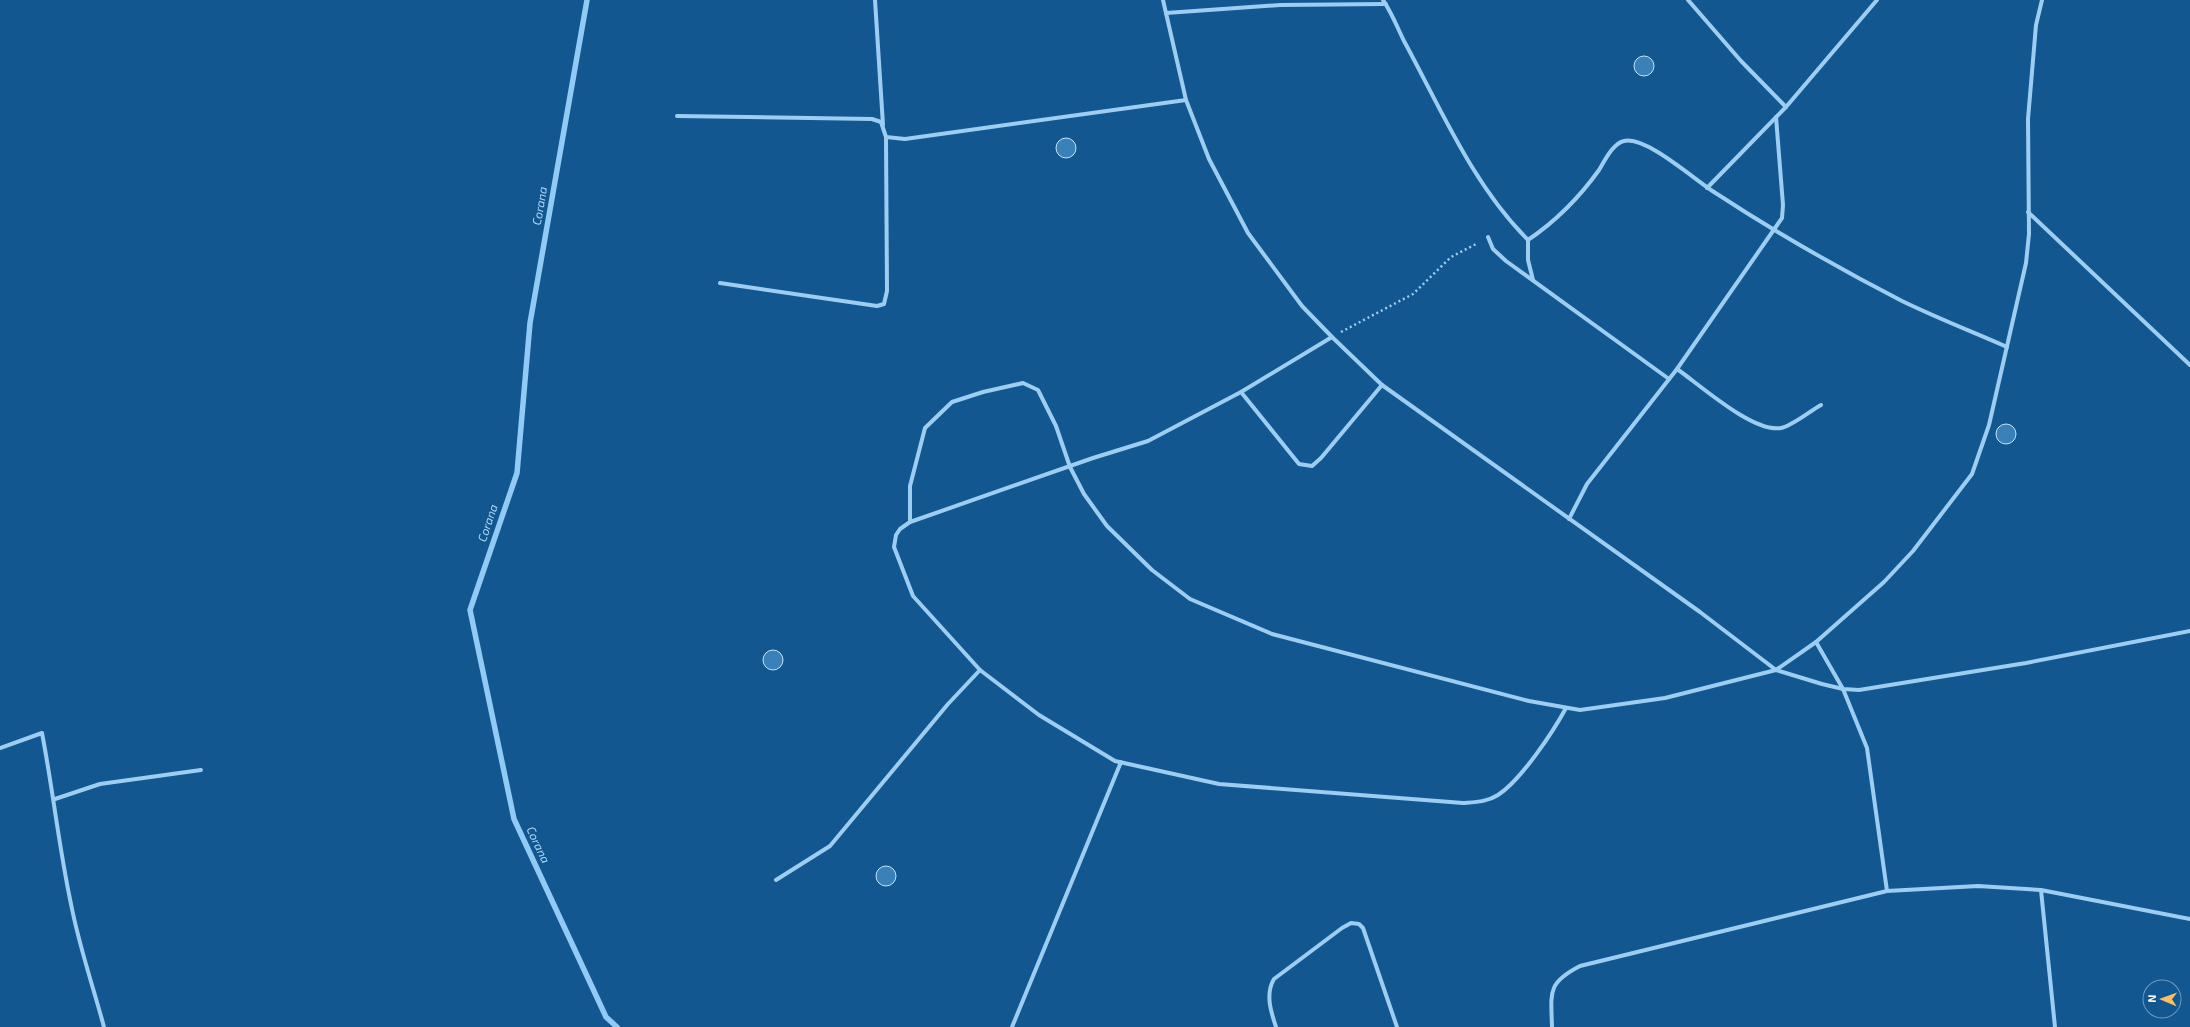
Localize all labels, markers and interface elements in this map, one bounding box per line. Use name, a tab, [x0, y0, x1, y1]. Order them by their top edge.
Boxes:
water label: Corana	[529, 185, 549, 226]
water label: Corana	[474, 502, 500, 543]
water label: Corana	[524, 824, 554, 865]
north arrow	[2142, 979, 2182, 1019]
text: N	[2145, 994, 2158, 1003]

